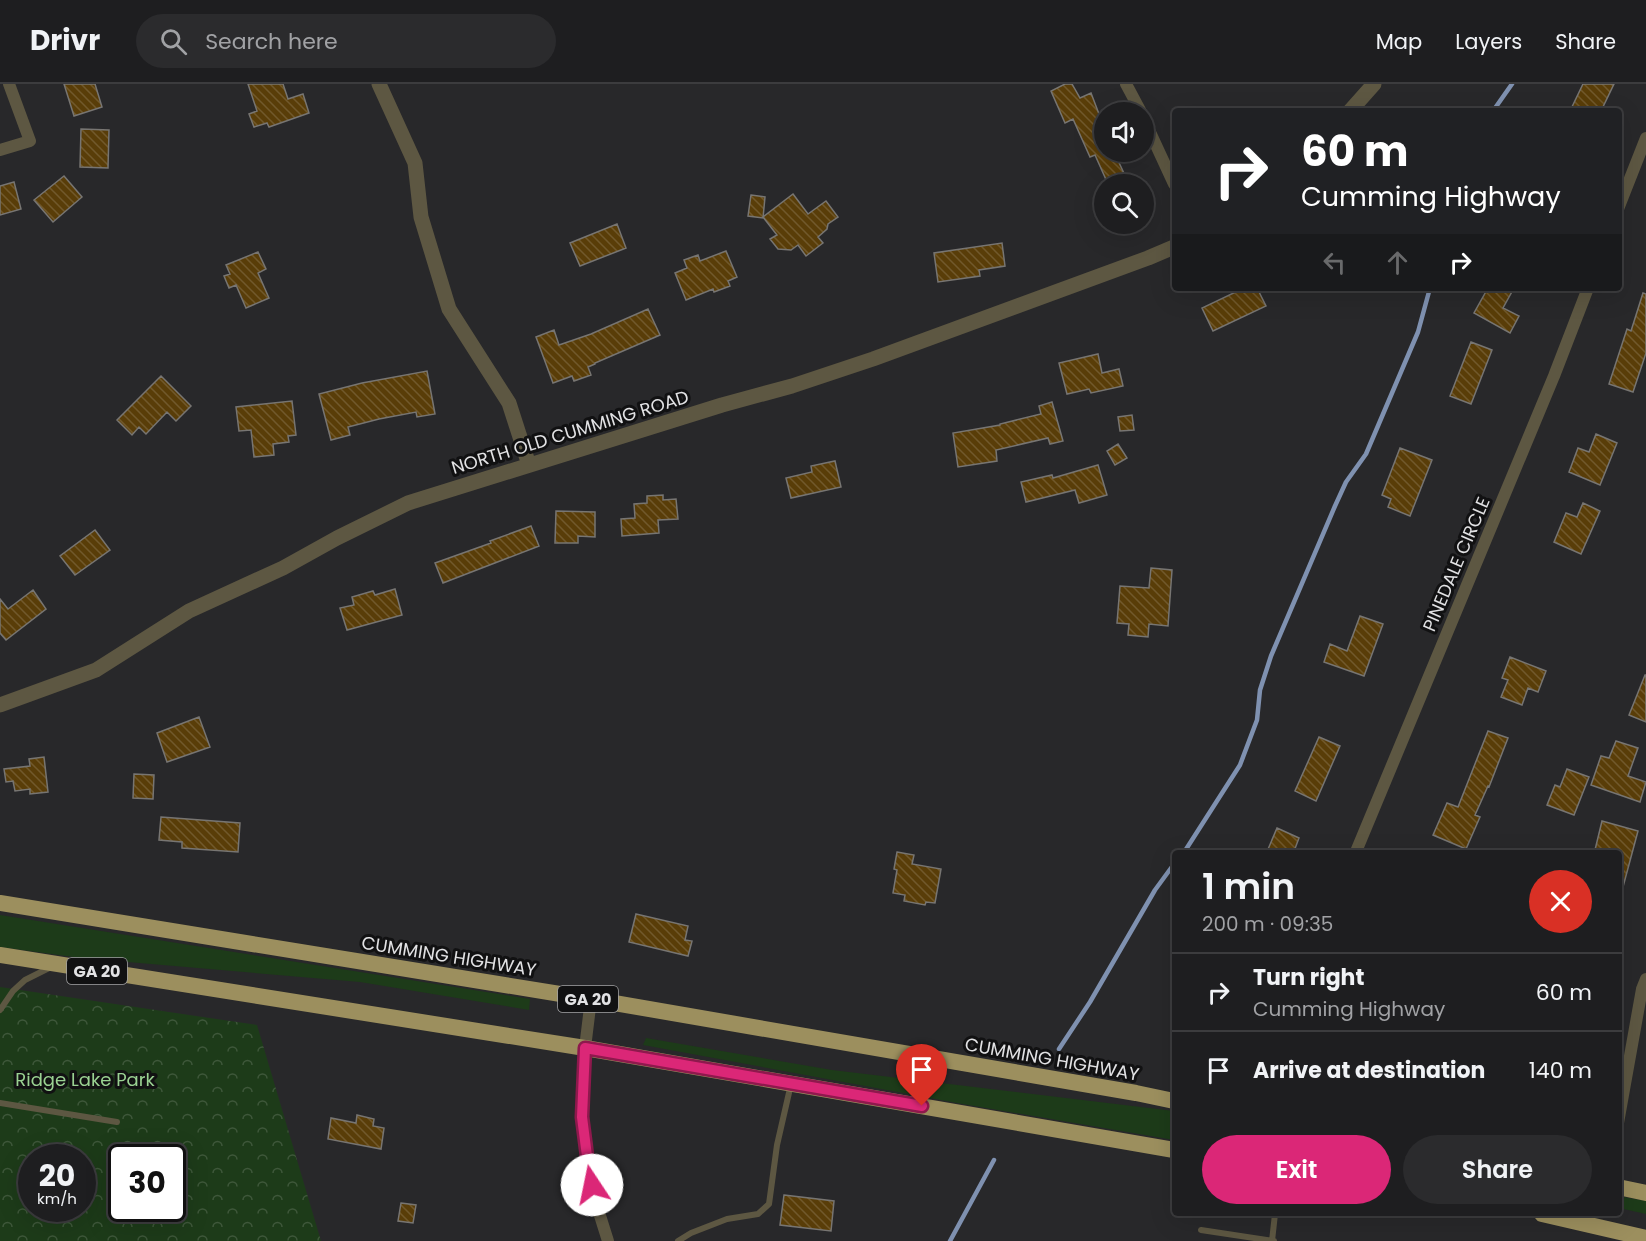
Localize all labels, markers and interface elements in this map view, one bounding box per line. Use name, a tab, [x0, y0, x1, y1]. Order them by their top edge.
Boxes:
search box	[136, 14, 556, 68]
text: Drivr	[30, 21, 100, 60]
icon: search	[157, 25, 190, 58]
text: Search here	[205, 26, 338, 57]
text: Map	[1376, 27, 1422, 56]
text: Layers	[1455, 27, 1522, 56]
text: Share	[1555, 27, 1616, 56]
map controls	[1094, 102, 1154, 234]
button: sound	[1094, 102, 1154, 162]
text: 60 m	[1301, 122, 1409, 181]
icon: right	[1202, 132, 1280, 210]
button: search	[1094, 174, 1154, 234]
text: Cumming Highway	[1301, 178, 1561, 215]
icon: left	[1318, 246, 1351, 279]
icon: ahead	[1381, 246, 1414, 279]
icon: right	[1444, 246, 1477, 279]
street label: NORTH OLD CUMMING ROAD	[448, 384, 692, 480]
street label: PINEDALE CIRCLE	[1416, 493, 1496, 635]
text: 1 min	[1202, 861, 1295, 912]
button: close	[1529, 870, 1592, 933]
text: 200 m · 09:35	[1202, 910, 1333, 938]
street label: CUMMING HIGHWAY	[360, 930, 539, 982]
road number: GA 20	[67, 958, 127, 984]
text: Turn right	[1253, 962, 1364, 993]
icon: right	[1202, 976, 1235, 1009]
text: 60 m	[1536, 977, 1592, 1008]
road number: GA 20	[558, 986, 618, 1012]
text: Cumming Highway	[1253, 995, 1445, 1023]
street label: CUMMING HIGHWAY	[963, 1031, 1142, 1087]
pin	[896, 1044, 947, 1106]
icon: arrive	[905, 1053, 938, 1086]
icon: arrive	[1202, 1054, 1235, 1087]
text: Arrive at destination	[1253, 1055, 1485, 1086]
text: 140 m	[1529, 1055, 1592, 1086]
park label: Ridge Lake Park	[15, 1067, 155, 1092]
button: Exit	[1202, 1135, 1391, 1204]
button: Share	[1403, 1135, 1592, 1204]
speed limit sign: 30	[108, 1144, 186, 1222]
position arrow	[560, 1153, 624, 1217]
text: 20	[39, 1154, 75, 1197]
text: km/h	[37, 1188, 77, 1209]

